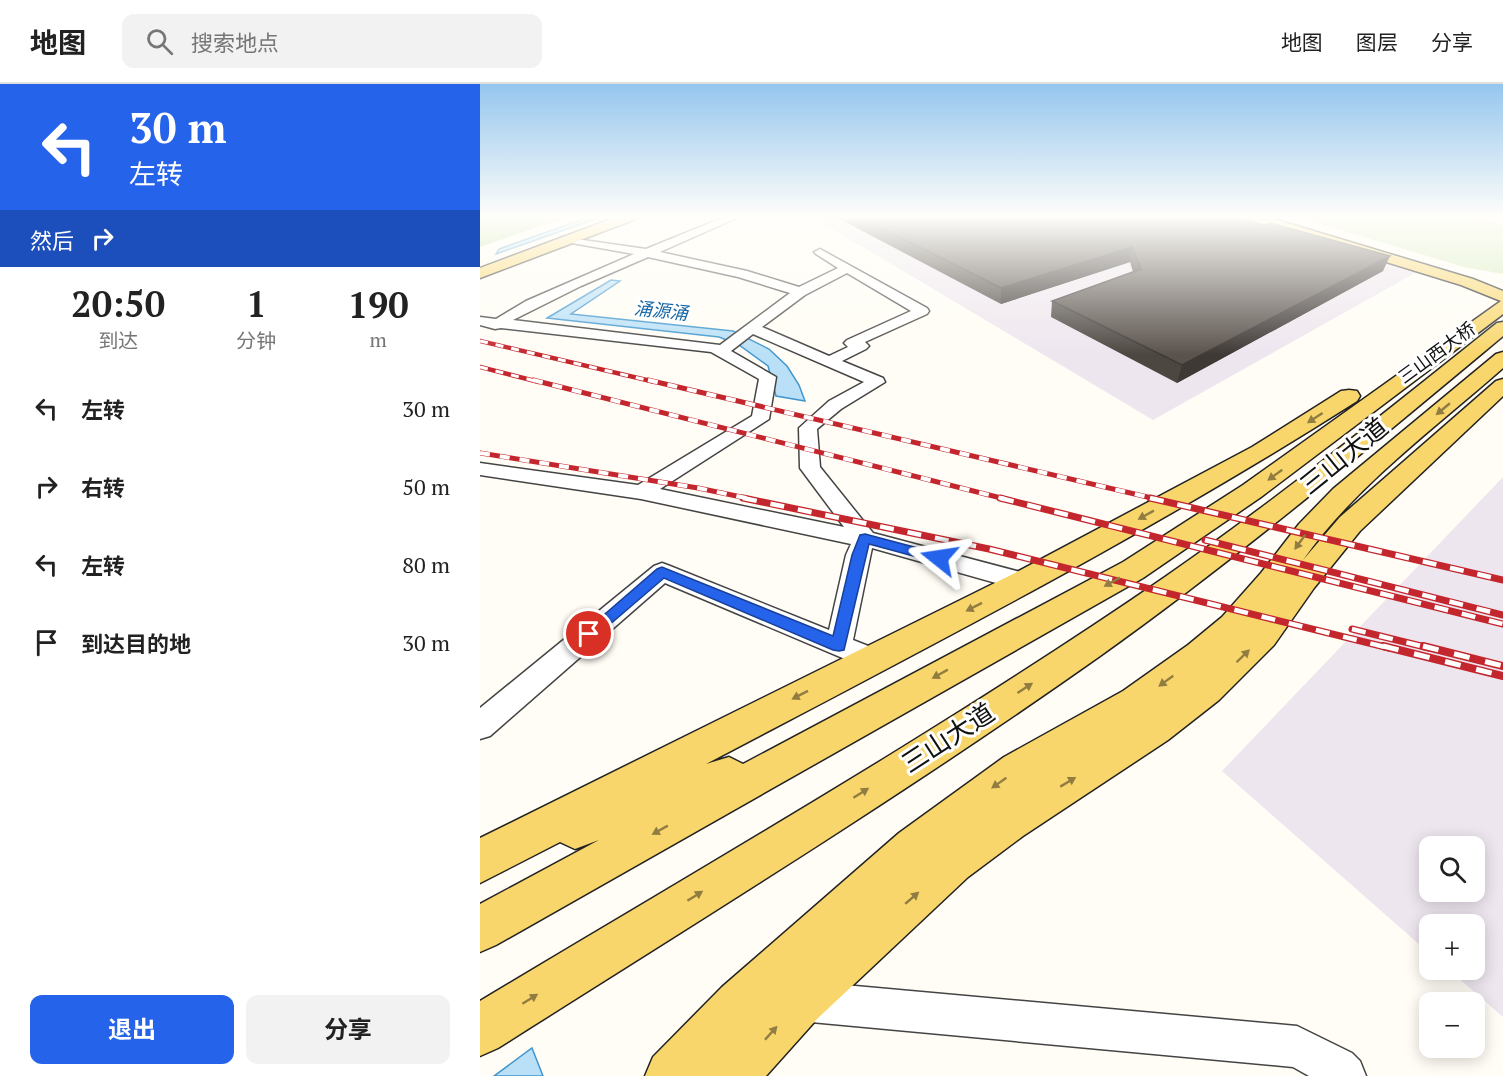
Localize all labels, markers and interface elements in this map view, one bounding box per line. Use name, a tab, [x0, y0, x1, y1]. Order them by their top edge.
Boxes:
search box	[122, 14, 542, 68]
text: 地图	[30, 24, 86, 61]
icon: search	[143, 25, 176, 58]
text: 搜索地点	[191, 28, 279, 57]
text: 地图	[1281, 28, 1323, 56]
text: 图层	[1356, 28, 1398, 56]
text: 分享	[1431, 28, 1473, 56]
text: 30 m	[129, 99, 227, 155]
icon: left	[30, 108, 108, 186]
text: 左转	[129, 156, 183, 192]
icon: right	[86, 222, 119, 255]
text: 然后	[30, 226, 74, 255]
text: 20:50	[71, 280, 165, 327]
text: 1	[246, 280, 267, 327]
text: 190	[348, 281, 409, 328]
water label: 涌源涌	[633, 295, 691, 325]
street label: 三山西大桥	[1393, 316, 1480, 388]
text: m	[370, 326, 387, 353]
text: 到达	[98, 327, 138, 354]
text: 分钟	[236, 327, 276, 354]
icon: left	[30, 392, 63, 425]
text: 30 m	[402, 394, 450, 423]
text: 左转	[81, 395, 125, 424]
one-way arrow	[1435, 403, 1451, 416]
street label: 三山大道	[1292, 409, 1394, 501]
one-way arrow	[1307, 413, 1324, 424]
one-way arrow	[1267, 469, 1283, 481]
icon: right	[30, 470, 63, 503]
text: 50 m	[402, 472, 450, 501]
text: 右转	[81, 473, 125, 502]
one-way arrow	[1137, 510, 1154, 520]
position arrow	[907, 526, 971, 590]
one-way arrow	[1294, 534, 1306, 550]
icon: left	[30, 548, 63, 581]
text: 80 m	[402, 550, 450, 579]
text: 左转	[81, 551, 125, 580]
one-way arrow	[1103, 577, 1120, 587]
one-way arrow	[965, 601, 983, 611]
pin	[563, 608, 614, 659]
icon: arrive	[572, 617, 605, 650]
icon: arrive	[30, 626, 63, 659]
text: 30 m	[402, 628, 450, 657]
text: 到达目的地	[81, 629, 191, 658]
one-way arrow	[1235, 650, 1249, 664]
one-way arrow	[932, 669, 949, 679]
one-way arrow	[1158, 675, 1173, 687]
one-way arrow	[1017, 682, 1033, 693]
one-way arrow	[791, 690, 808, 700]
street label: 三山大道	[895, 695, 1000, 780]
one-way arrow	[992, 777, 1008, 789]
one-way arrow	[1060, 777, 1076, 788]
one-way arrow	[853, 788, 869, 799]
one-way arrow	[651, 825, 668, 835]
map controls	[1419, 836, 1485, 1058]
button: search	[1419, 836, 1485, 902]
one-way arrow	[687, 891, 703, 902]
one-way arrow	[904, 892, 919, 905]
button: +	[1419, 914, 1485, 980]
button: −	[1419, 992, 1485, 1058]
one-way arrow	[522, 994, 538, 1005]
button: 退出	[30, 995, 234, 1064]
button: 分享	[246, 995, 450, 1064]
one-way arrow	[764, 1025, 778, 1040]

